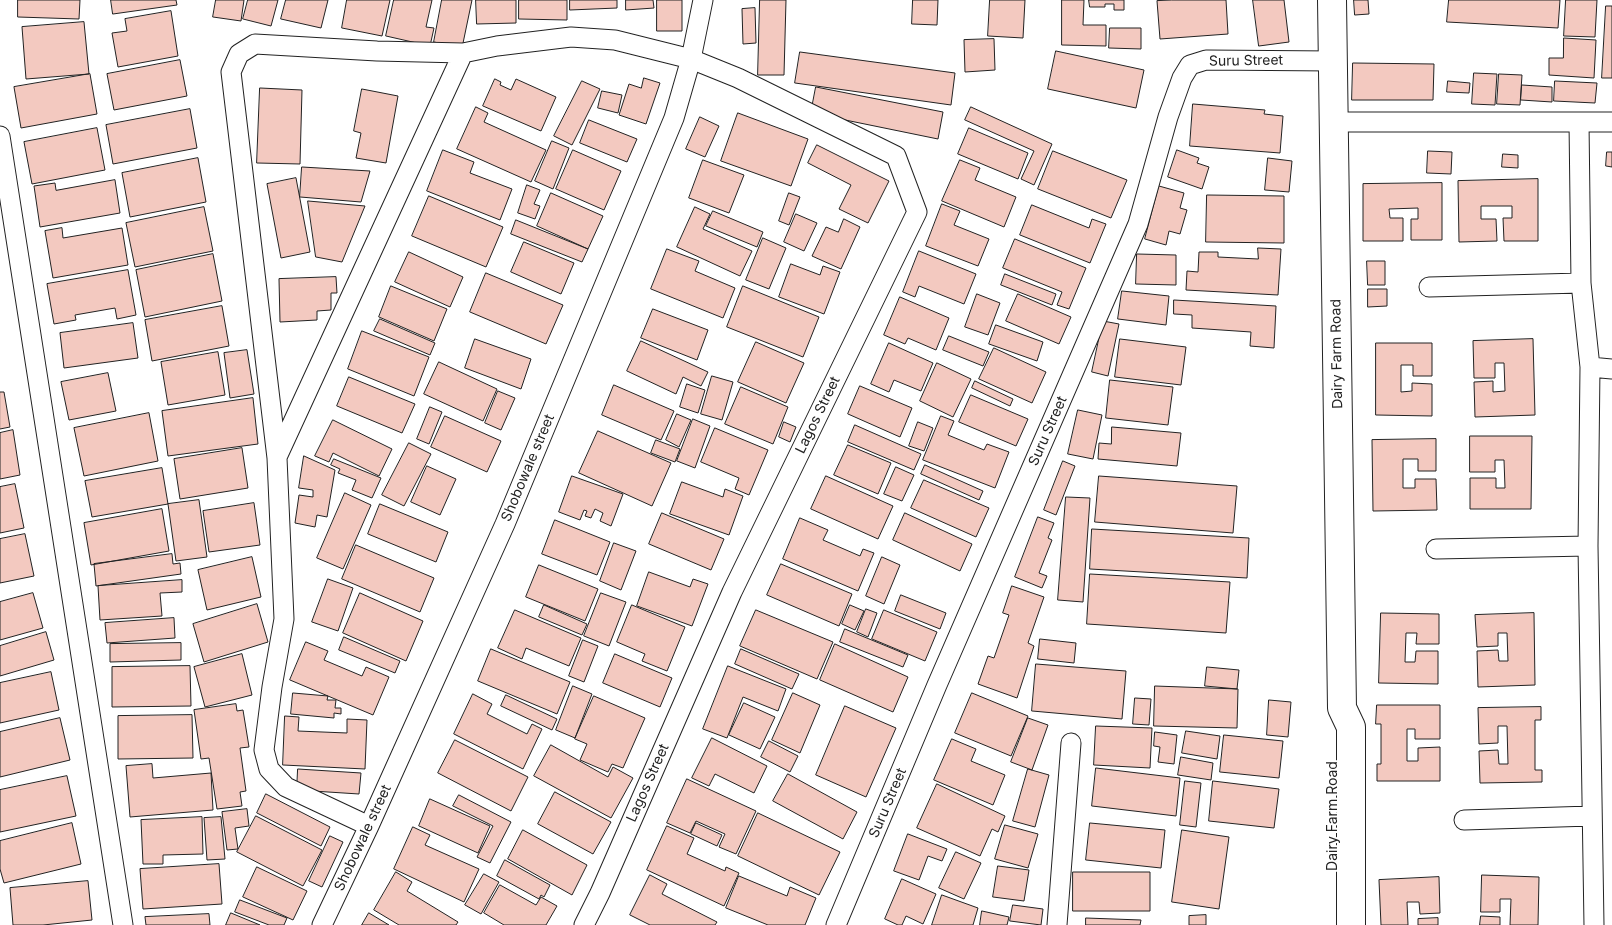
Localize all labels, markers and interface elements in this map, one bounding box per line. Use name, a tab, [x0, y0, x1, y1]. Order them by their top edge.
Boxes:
street label: Suru Street	[1209, 52, 1283, 70]
street label: Dairy Farm Road	[1328, 299, 1346, 409]
street label: Lagos Street	[792, 374, 844, 456]
street label: Suru Street	[1025, 394, 1071, 468]
street label: Shobowale street	[498, 412, 558, 524]
street label: Lagos Street	[623, 741, 673, 825]
street label: Dairy Farm Road	[1325, 761, 1341, 871]
street label: Suru Street	[866, 766, 910, 840]
street label: Shobowale street	[331, 782, 395, 894]

